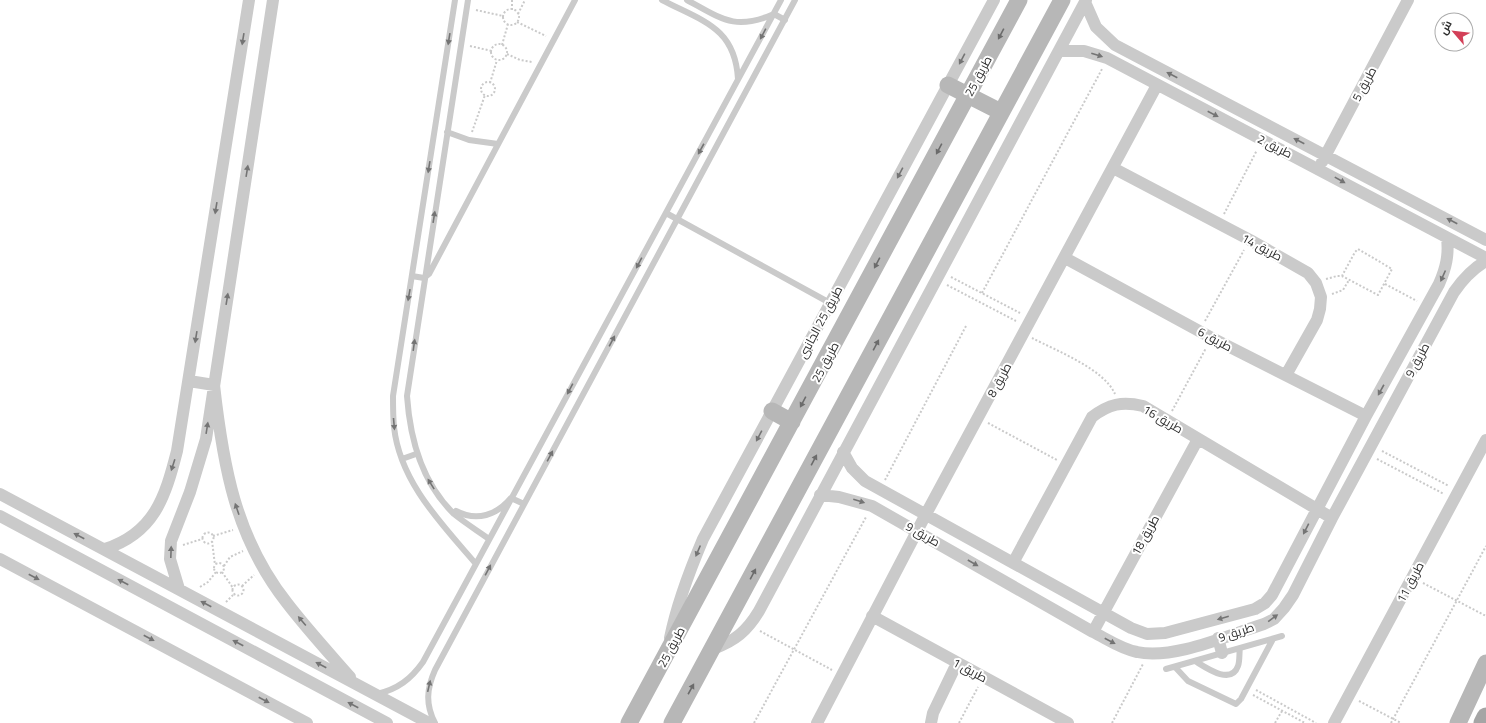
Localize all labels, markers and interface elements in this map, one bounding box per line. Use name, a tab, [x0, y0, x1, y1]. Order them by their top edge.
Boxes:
north arrow	[1434, 12, 1474, 52]
text: ش	[1435, 17, 1456, 37]
one-way arrow	[759, 28, 766, 40]
one-way arrow	[997, 29, 1004, 40]
one-way arrow	[240, 32, 246, 45]
one-way arrow	[446, 32, 452, 45]
street label: طريق 25	[959, 52, 997, 100]
one-way arrow	[1091, 52, 1103, 58]
one-way arrow	[958, 53, 965, 65]
street label: طريق 5	[1347, 63, 1381, 105]
one-way arrow	[1166, 71, 1177, 78]
one-way arrow	[1207, 111, 1218, 117]
street label: طريق 2	[1254, 129, 1296, 163]
one-way arrow	[1294, 138, 1305, 144]
one-way arrow	[698, 143, 704, 154]
one-way arrow	[936, 143, 942, 155]
one-way arrow	[426, 161, 432, 173]
one-way arrow	[244, 165, 250, 177]
one-way arrow	[897, 167, 903, 179]
one-way arrow	[1335, 177, 1346, 184]
one-way arrow	[213, 202, 219, 215]
one-way arrow	[431, 210, 437, 223]
one-way arrow	[1446, 218, 1457, 225]
street label: طريق 14	[1238, 228, 1286, 266]
one-way arrow	[636, 257, 642, 269]
one-way arrow	[874, 257, 881, 269]
one-way arrow	[1440, 270, 1446, 282]
street label: طريق 25 الجانبى	[795, 283, 845, 361]
one-way arrow	[405, 289, 411, 301]
one-way arrow	[224, 293, 230, 305]
street label: طريق 6	[1194, 322, 1236, 356]
one-way arrow	[193, 331, 199, 343]
one-way arrow	[608, 335, 615, 347]
one-way arrow	[411, 339, 417, 351]
street label: طريق 25	[808, 339, 842, 385]
one-way arrow	[872, 339, 879, 351]
street label: طريق 9	[1400, 339, 1434, 381]
street label: طريق 8	[982, 359, 1016, 401]
one-way arrow	[567, 384, 574, 395]
one-way arrow	[1377, 384, 1384, 396]
one-way arrow	[799, 397, 806, 408]
street label: طريق 16	[1139, 400, 1187, 438]
one-way arrow	[391, 418, 398, 430]
one-way arrow	[205, 421, 211, 434]
one-way arrow	[755, 430, 762, 441]
one-way arrow	[547, 450, 553, 461]
one-way arrow	[811, 454, 818, 466]
one-way arrow	[170, 459, 176, 471]
one-way arrow	[427, 479, 435, 489]
one-way arrow	[853, 498, 865, 504]
one-way arrow	[234, 503, 240, 515]
street label: طريق 18	[1126, 511, 1164, 559]
street label: طريق 9	[902, 517, 944, 551]
one-way arrow	[1303, 524, 1309, 535]
one-way arrow	[74, 533, 85, 539]
one-way arrow	[695, 545, 701, 556]
one-way arrow	[167, 546, 174, 558]
street label: طريق 11	[1391, 558, 1429, 606]
one-way arrow	[967, 559, 979, 566]
one-way arrow	[485, 564, 492, 576]
one-way arrow	[749, 569, 756, 580]
one-way arrow	[29, 574, 40, 580]
one-way arrow	[118, 579, 129, 585]
one-way arrow	[201, 600, 212, 607]
one-way arrow	[1268, 614, 1279, 622]
one-way arrow	[1216, 615, 1228, 621]
one-way arrow	[297, 616, 306, 627]
street label: طريق 9	[1216, 617, 1257, 647]
street label: طريق 25	[652, 623, 690, 671]
one-way arrow	[143, 635, 155, 642]
one-way arrow	[1104, 638, 1116, 644]
one-way arrow	[232, 640, 244, 647]
street label: طريق 1	[949, 653, 991, 687]
one-way arrow	[315, 662, 327, 668]
one-way arrow	[427, 679, 433, 692]
one-way arrow	[688, 683, 694, 695]
one-way arrow	[258, 696, 269, 703]
one-way arrow	[347, 701, 358, 708]

